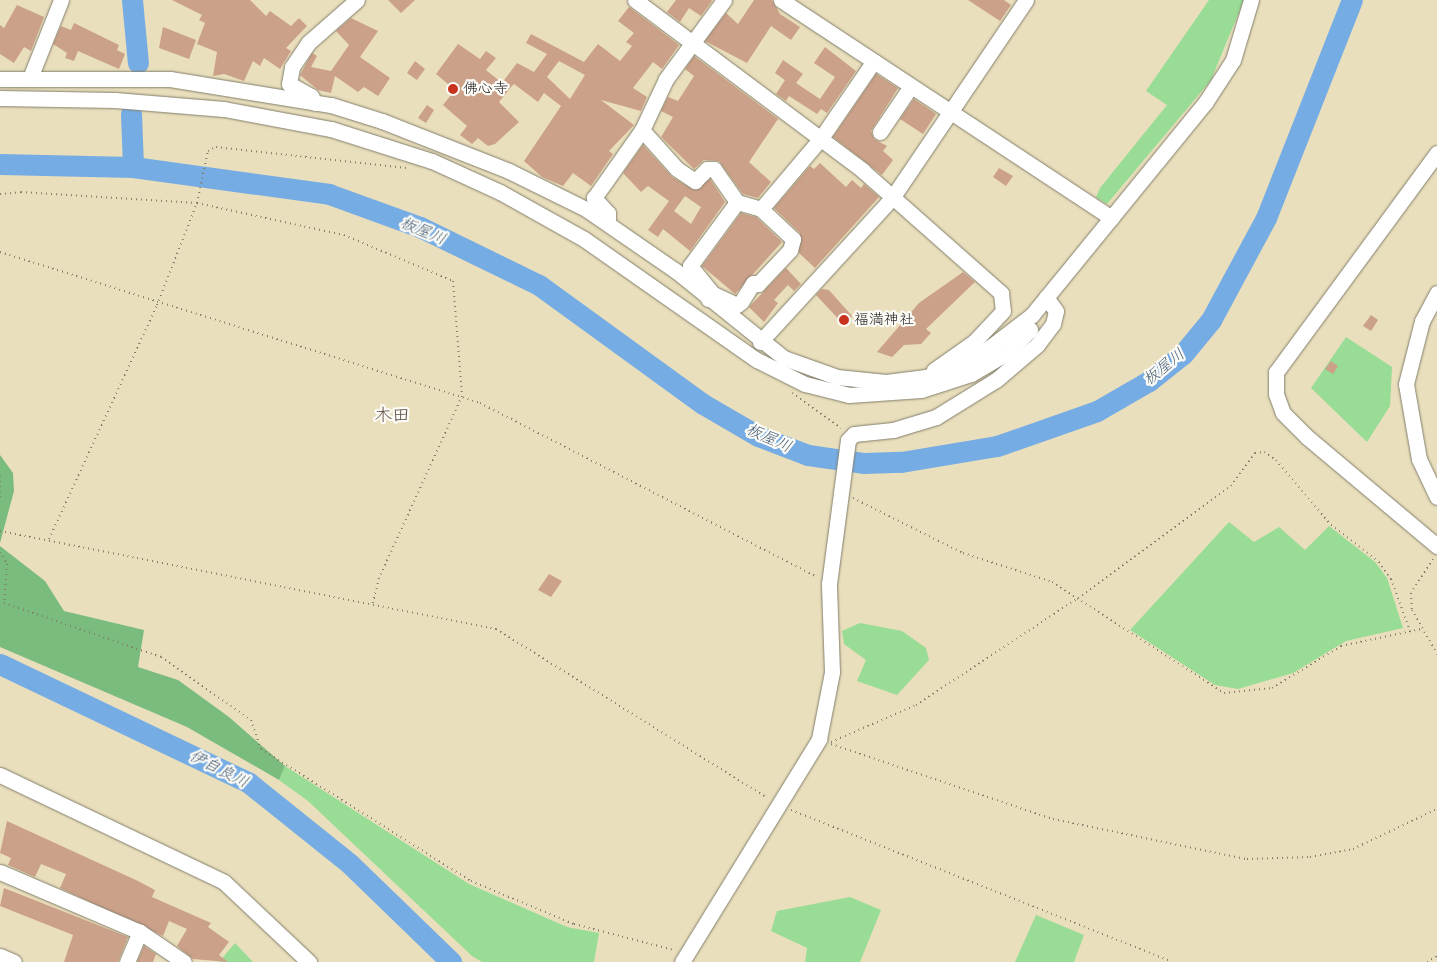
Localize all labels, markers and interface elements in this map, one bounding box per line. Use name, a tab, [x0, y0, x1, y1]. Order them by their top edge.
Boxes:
place label: 佛心寺	[463, 80, 508, 98]
marker: 佛心寺	[447, 83, 459, 95]
water label: 板屋川	[397, 213, 449, 249]
place label: 福満神社	[854, 311, 914, 329]
marker: 福満神社	[838, 314, 850, 326]
water label: 板屋川	[1139, 344, 1189, 390]
district label: 木田	[374, 404, 410, 426]
water label: 板屋川	[743, 419, 795, 457]
water label: 伊自良川	[186, 746, 252, 792]

